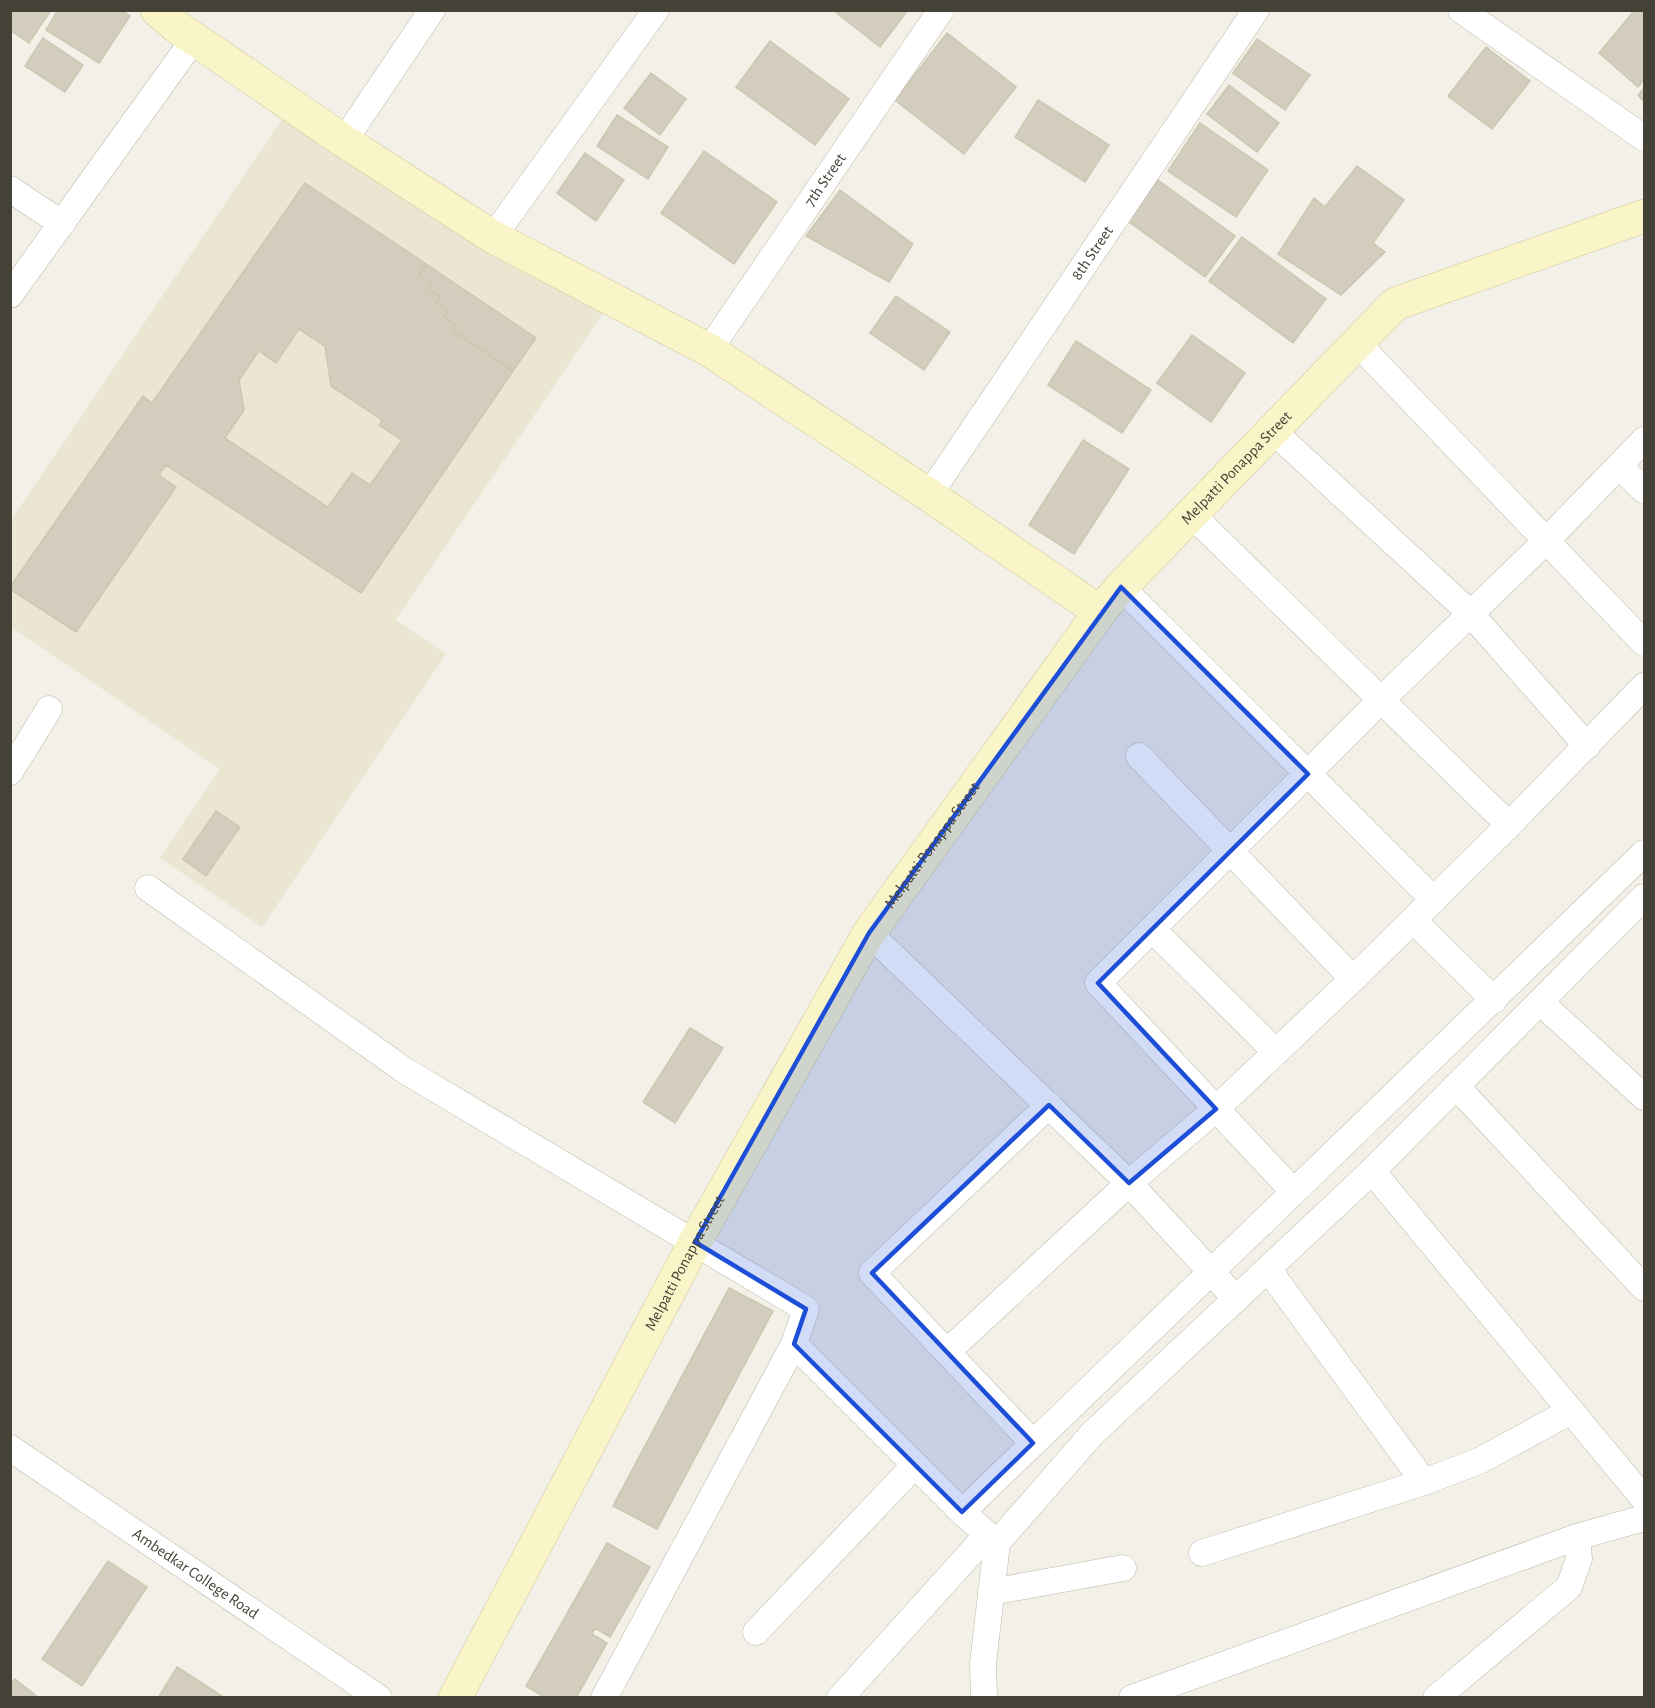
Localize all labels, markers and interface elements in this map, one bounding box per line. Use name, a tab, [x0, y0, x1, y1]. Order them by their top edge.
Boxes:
street label: 7th Street	[801, 150, 849, 209]
street label: 8th Street	[1068, 223, 1116, 283]
street label: Melpatti Ponappa Street	[1178, 408, 1295, 528]
street label: Melpatti Ponappa Street	[882, 779, 983, 911]
street label: Melpatti Ponappa Street	[642, 1193, 728, 1333]
street label: Ambedkar College Road	[129, 1525, 261, 1622]

